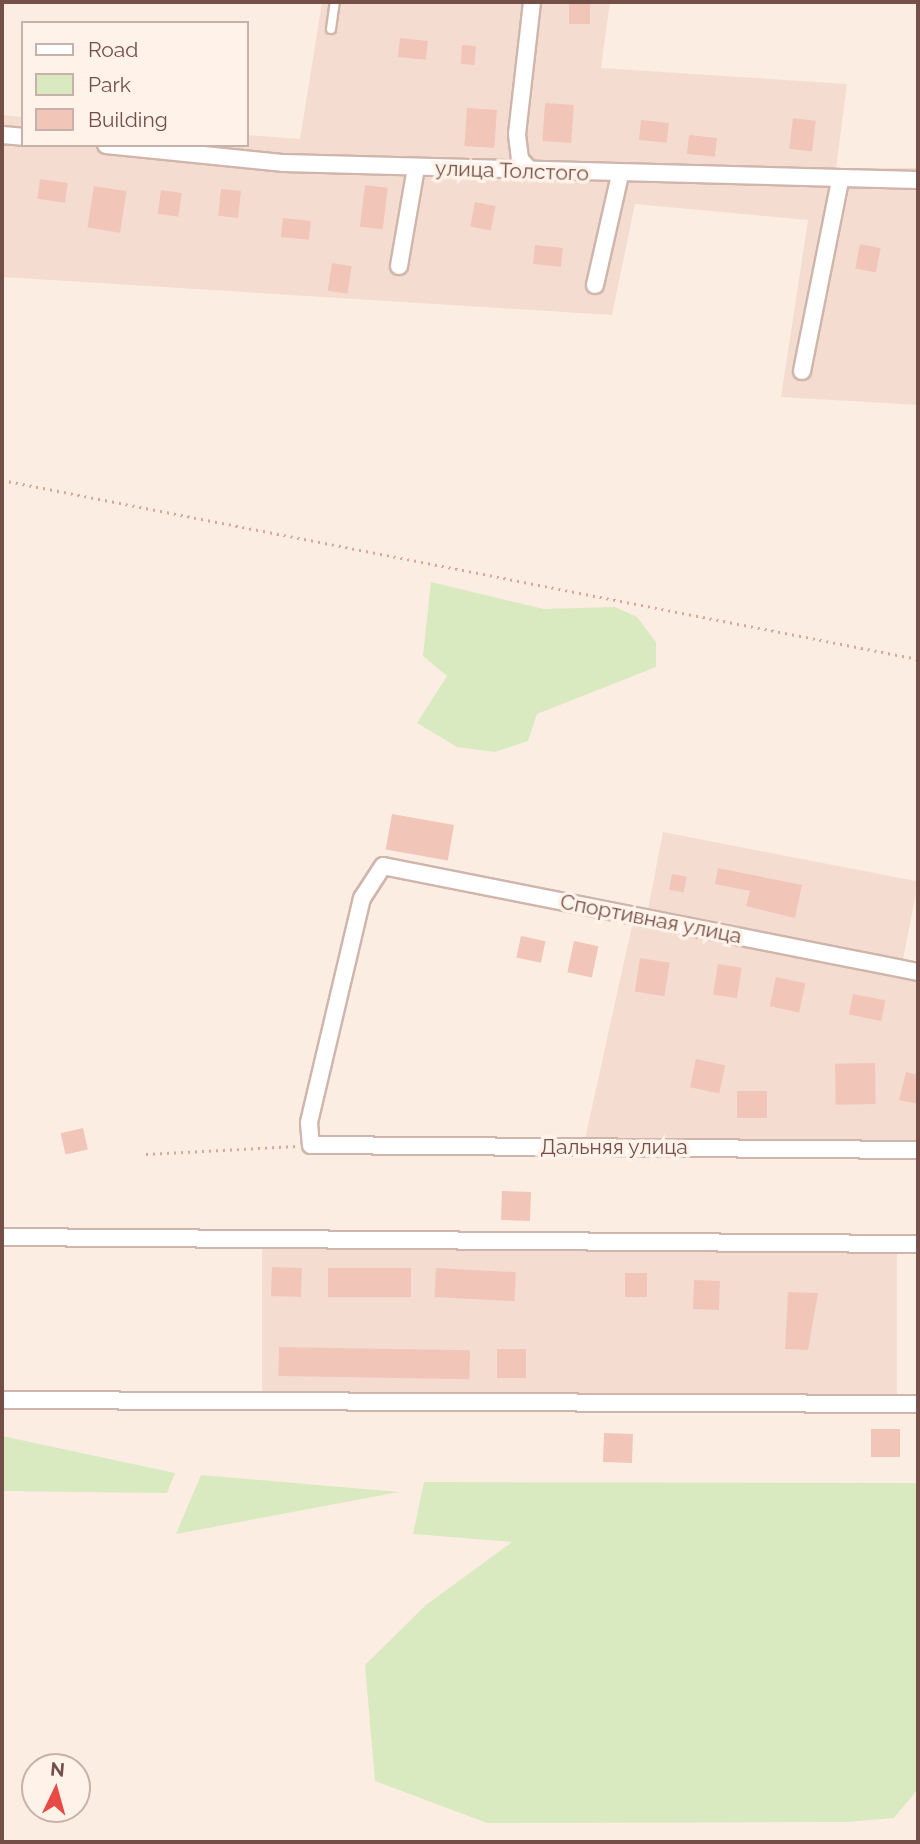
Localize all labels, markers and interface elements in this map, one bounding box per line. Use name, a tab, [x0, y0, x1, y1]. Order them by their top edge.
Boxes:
legend	[21, 21, 248, 147]
text: Road	[88, 37, 138, 62]
text: Park	[88, 72, 131, 97]
text: Building	[88, 107, 168, 132]
street label: улица Толстого	[434, 156, 590, 186]
street label: Спортивная улица	[558, 889, 744, 949]
street label: Дальняя улица	[540, 1134, 688, 1160]
north arrow	[21, 1753, 91, 1823]
text: N	[49, 1757, 66, 1781]

